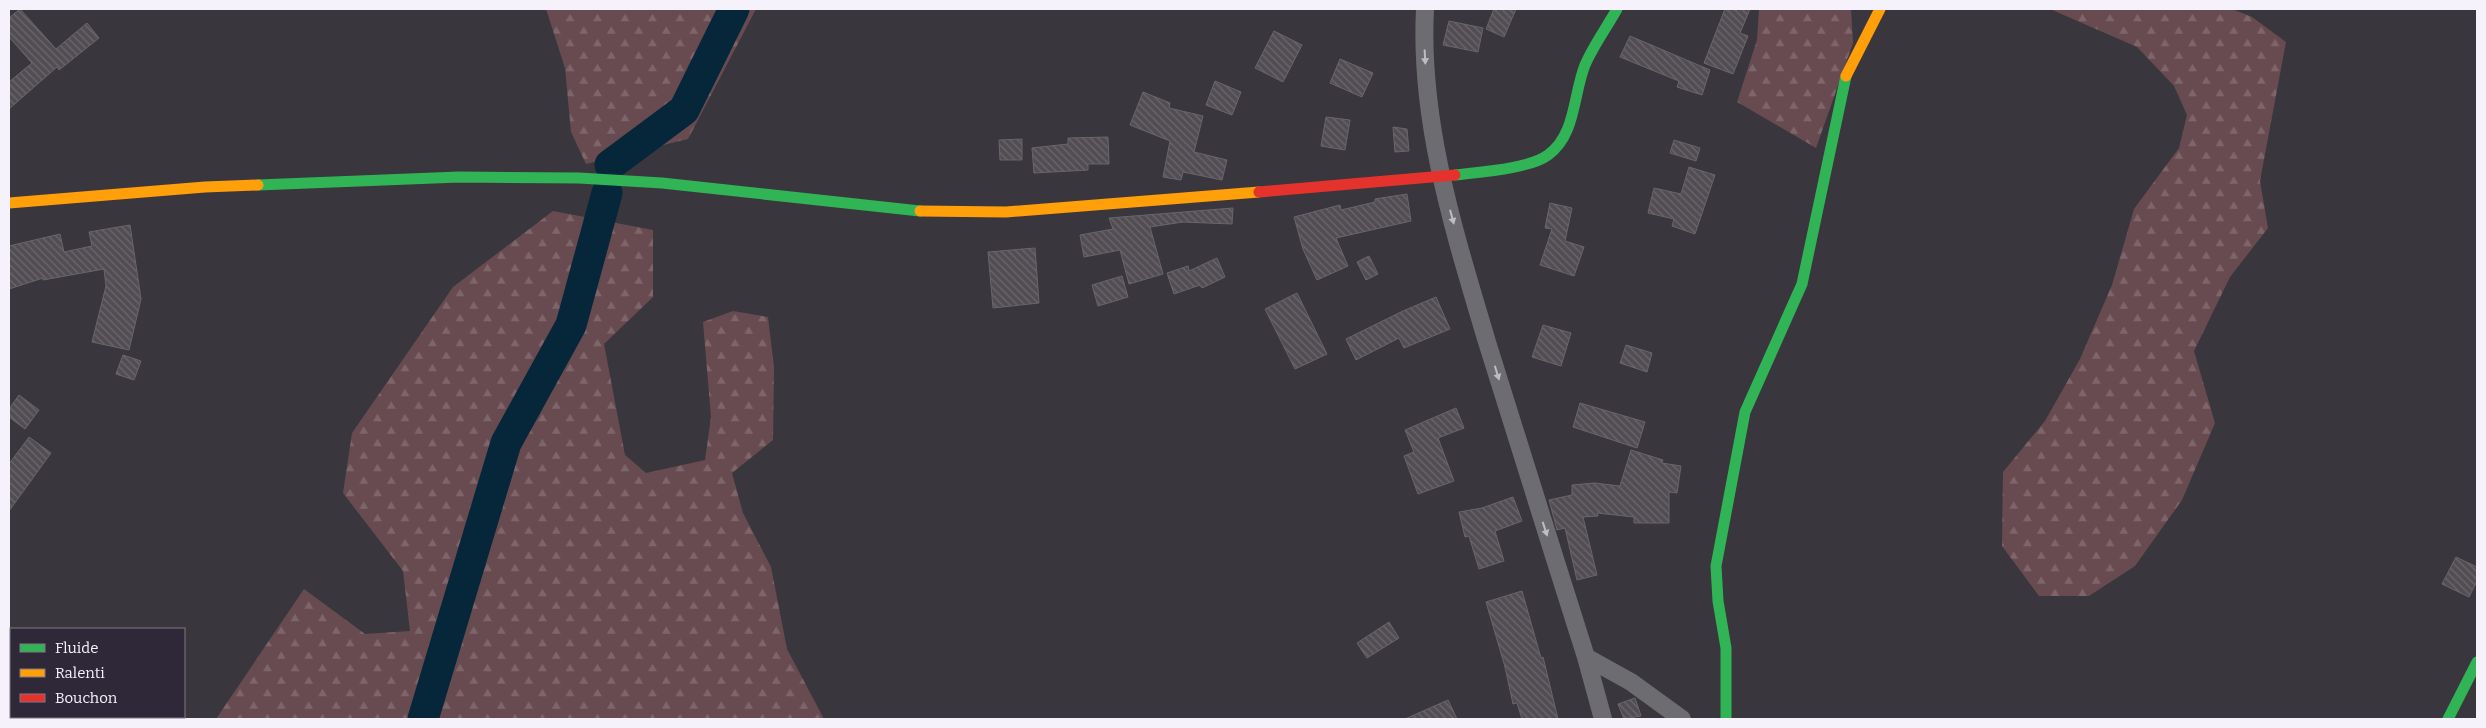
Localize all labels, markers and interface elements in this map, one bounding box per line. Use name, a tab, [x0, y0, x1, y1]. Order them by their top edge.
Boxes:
one-way arrow	[1422, 50, 1430, 66]
one-way arrow	[1448, 210, 1456, 225]
one-way arrow	[1493, 366, 1501, 381]
one-way arrow	[1542, 521, 1550, 536]
legend	[10, 628, 185, 718]
text: Fluide	[55, 639, 98, 657]
text: Ralenti	[55, 664, 105, 682]
text: Bouchon	[55, 689, 118, 707]

